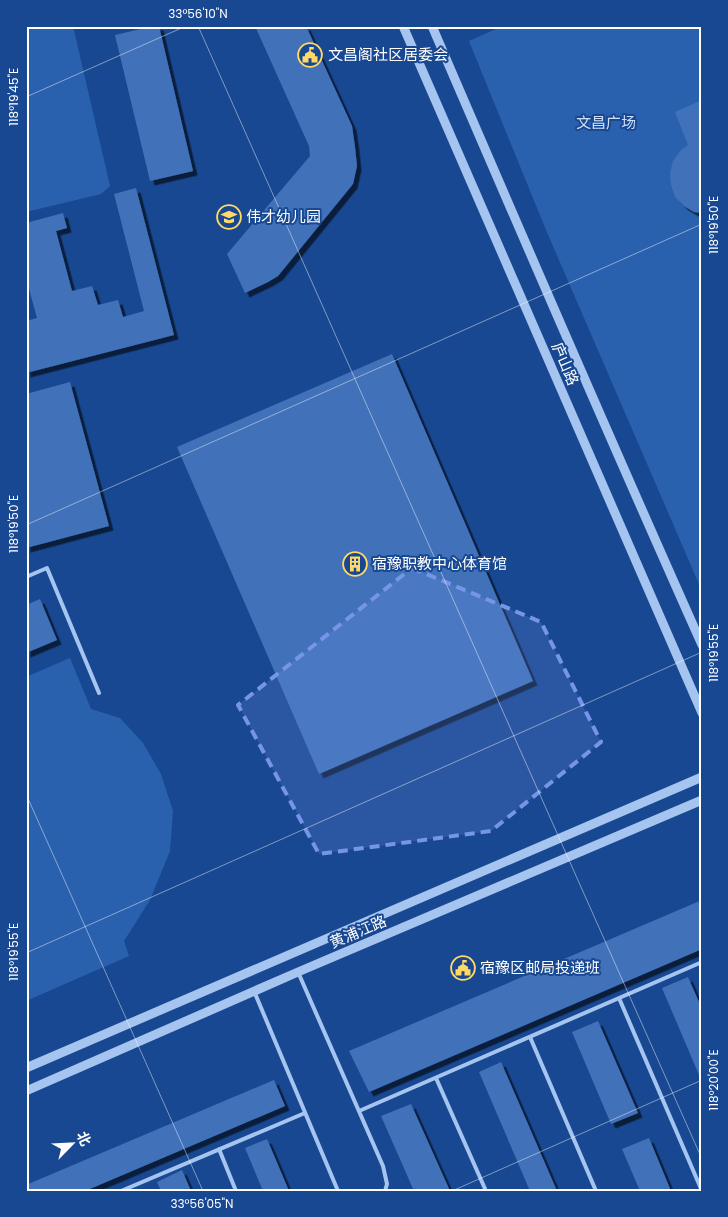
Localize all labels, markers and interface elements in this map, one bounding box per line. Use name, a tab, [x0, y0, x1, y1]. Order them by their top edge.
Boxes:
text: 33°56'10"N	[168, 5, 228, 22]
public building icon: 文昌阁社区居委会	[297, 42, 323, 68]
place label: 文昌阁社区居委会	[328, 44, 448, 65]
text: 118°19'45"E	[5, 68, 22, 126]
park label: 文昌广场	[576, 112, 636, 133]
text: 118°19'50"E	[705, 196, 722, 254]
school or university icon: 伟才幼儿园	[216, 204, 242, 230]
place label: 伟才幼儿园	[246, 206, 321, 227]
street label: 庐山路	[547, 339, 584, 389]
text: 118°19'50"E	[5, 495, 22, 553]
building icon: 宿豫职教中心体育馆	[342, 551, 368, 577]
place label: 宿豫职教中心体育馆	[372, 553, 507, 574]
text: 118°19'55"E	[705, 624, 722, 682]
street label: 黄浦江路	[326, 910, 390, 953]
text: 118°19'55"E	[5, 923, 22, 981]
public building icon: 宿豫区邮局投递班	[450, 955, 476, 981]
place label: 宿豫区邮局投递班	[480, 957, 600, 978]
text: 118°20'00"E	[705, 1049, 722, 1111]
north arrow	[48, 1120, 98, 1170]
text: 北	[72, 1128, 96, 1149]
text: 33°56'05"N	[170, 1195, 234, 1212]

